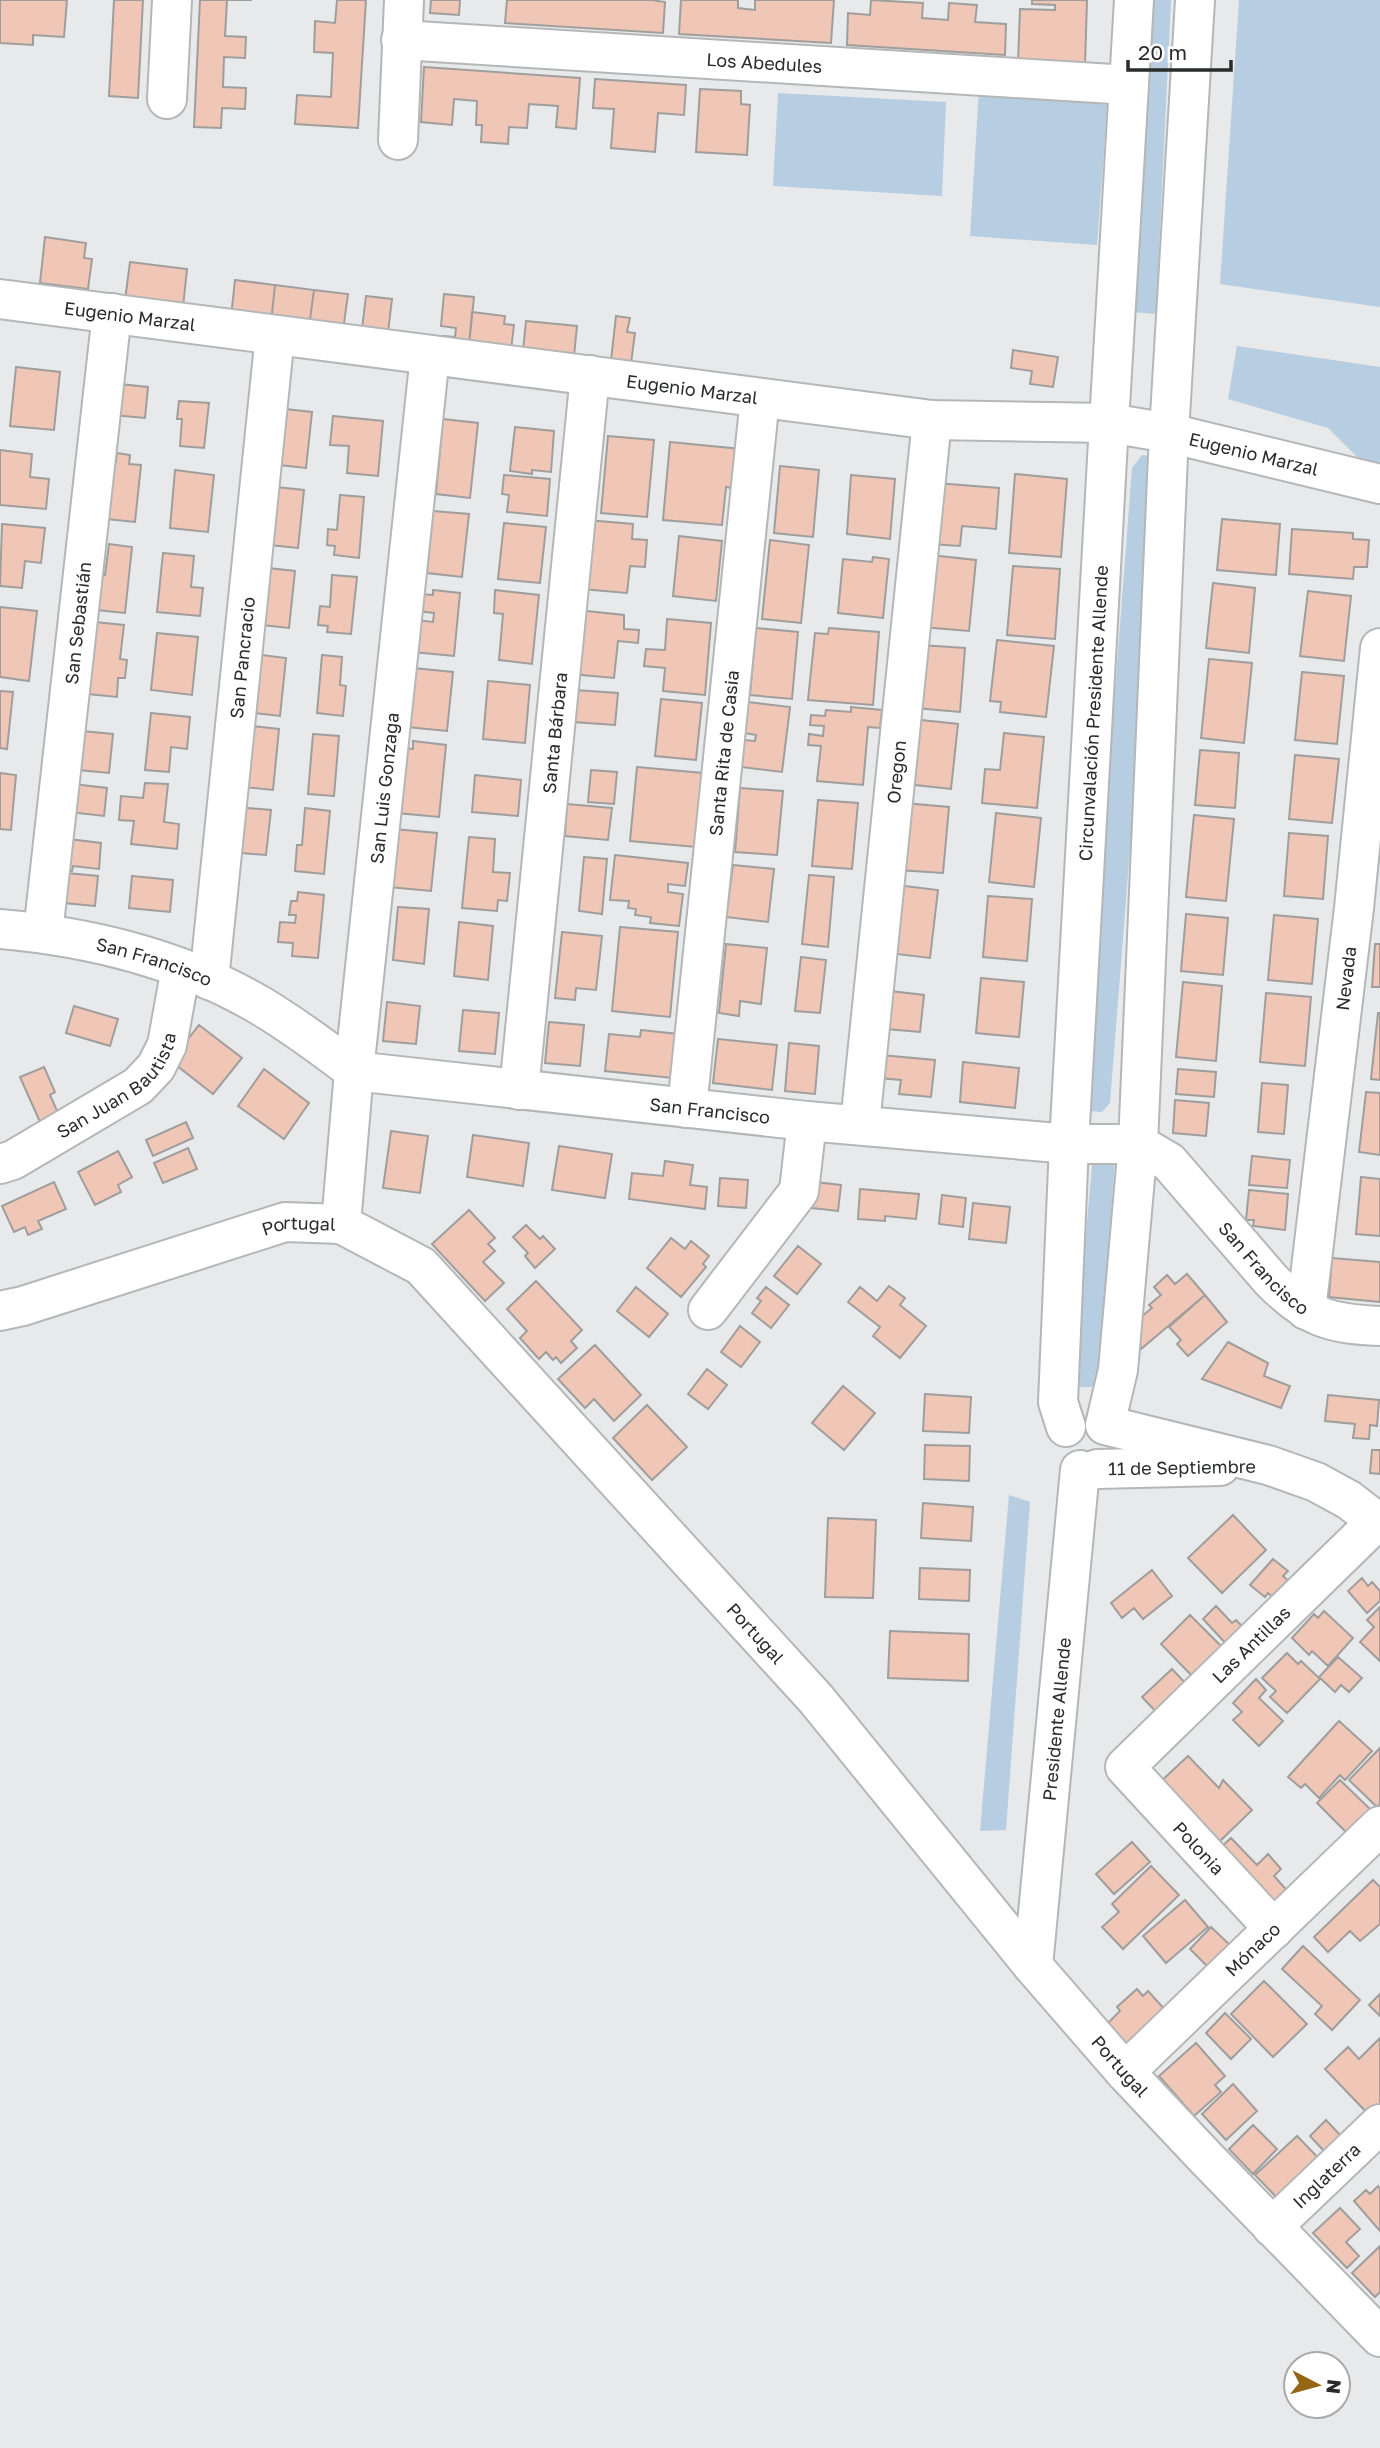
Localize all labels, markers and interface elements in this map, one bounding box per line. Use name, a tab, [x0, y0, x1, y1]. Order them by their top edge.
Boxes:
scale bar	[1128, 28, 1231, 72]
text: 20 m	[1138, 39, 1187, 65]
street label: Los Abedules	[706, 48, 823, 77]
street label: Eugenio Marzal	[63, 296, 197, 335]
street label: Eugenio Marzal	[625, 369, 760, 408]
street label: Eugenio Marzal	[1187, 427, 1321, 480]
street label: San Sebastián	[60, 560, 95, 685]
street label: Circunvalación Presidente Allende	[1074, 565, 1112, 862]
street label: San Pancracio	[225, 596, 259, 720]
street label: Santa Rita de Casia	[704, 669, 743, 837]
street label: Santa Bárbara	[538, 671, 571, 795]
street label: San Luis Gonzaga	[365, 711, 403, 865]
street label: Oregon	[882, 739, 910, 805]
street label: San Francisco	[94, 933, 216, 990]
street label: Nevada	[1331, 945, 1360, 1012]
street label: San Juan Bautista	[52, 1031, 180, 1143]
street label: San Francisco	[649, 1093, 771, 1128]
street label: Portugal	[259, 1211, 336, 1240]
street label: San Francisco	[1214, 1217, 1313, 1319]
street label: 11 de Septiembre	[1108, 1455, 1256, 1479]
street label: Portugal	[723, 1598, 789, 1668]
street label: Las Antillas	[1207, 1601, 1295, 1687]
street label: Presidente Allende	[1038, 1636, 1075, 1802]
street label: Polonia	[1169, 1817, 1229, 1879]
street label: Mónaco	[1220, 1918, 1285, 1981]
street label: Portugal	[1087, 2031, 1154, 2101]
street label: Inglaterra	[1288, 2138, 1365, 2213]
north arrow	[1282, 2350, 1352, 2420]
text: N	[1322, 2378, 1347, 2395]

